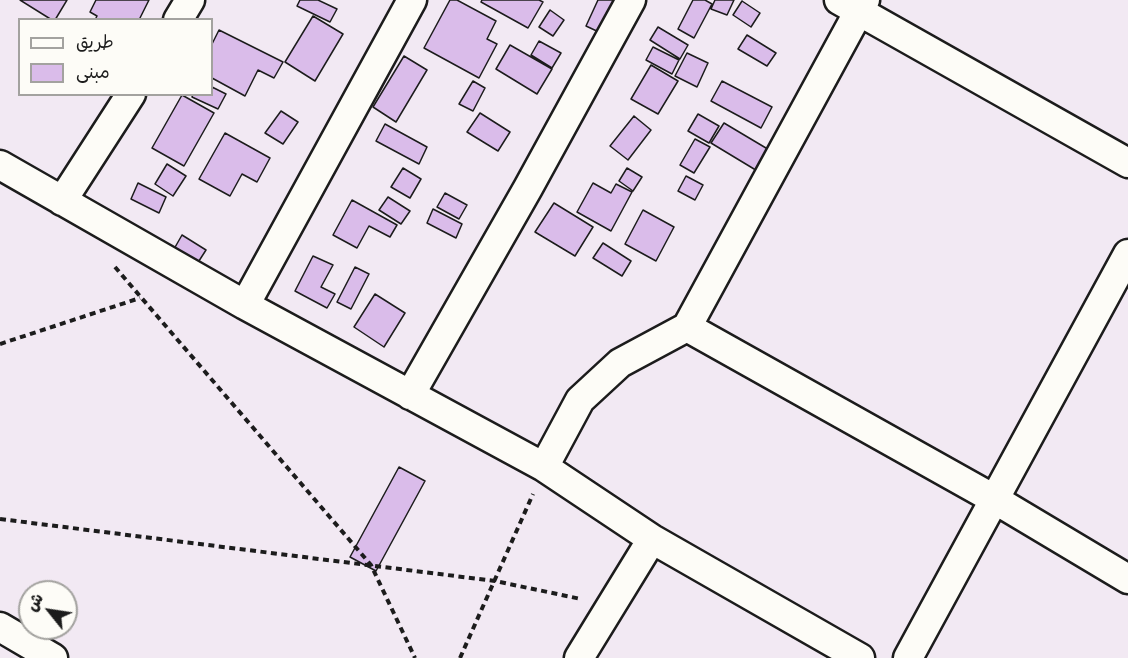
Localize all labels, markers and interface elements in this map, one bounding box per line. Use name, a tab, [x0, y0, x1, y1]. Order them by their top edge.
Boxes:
legend	[18, 18, 213, 96]
text: طريق	[76, 30, 114, 53]
text: مبنى	[76, 60, 110, 83]
north arrow	[18, 580, 78, 640]
text: ش	[21, 589, 47, 615]

